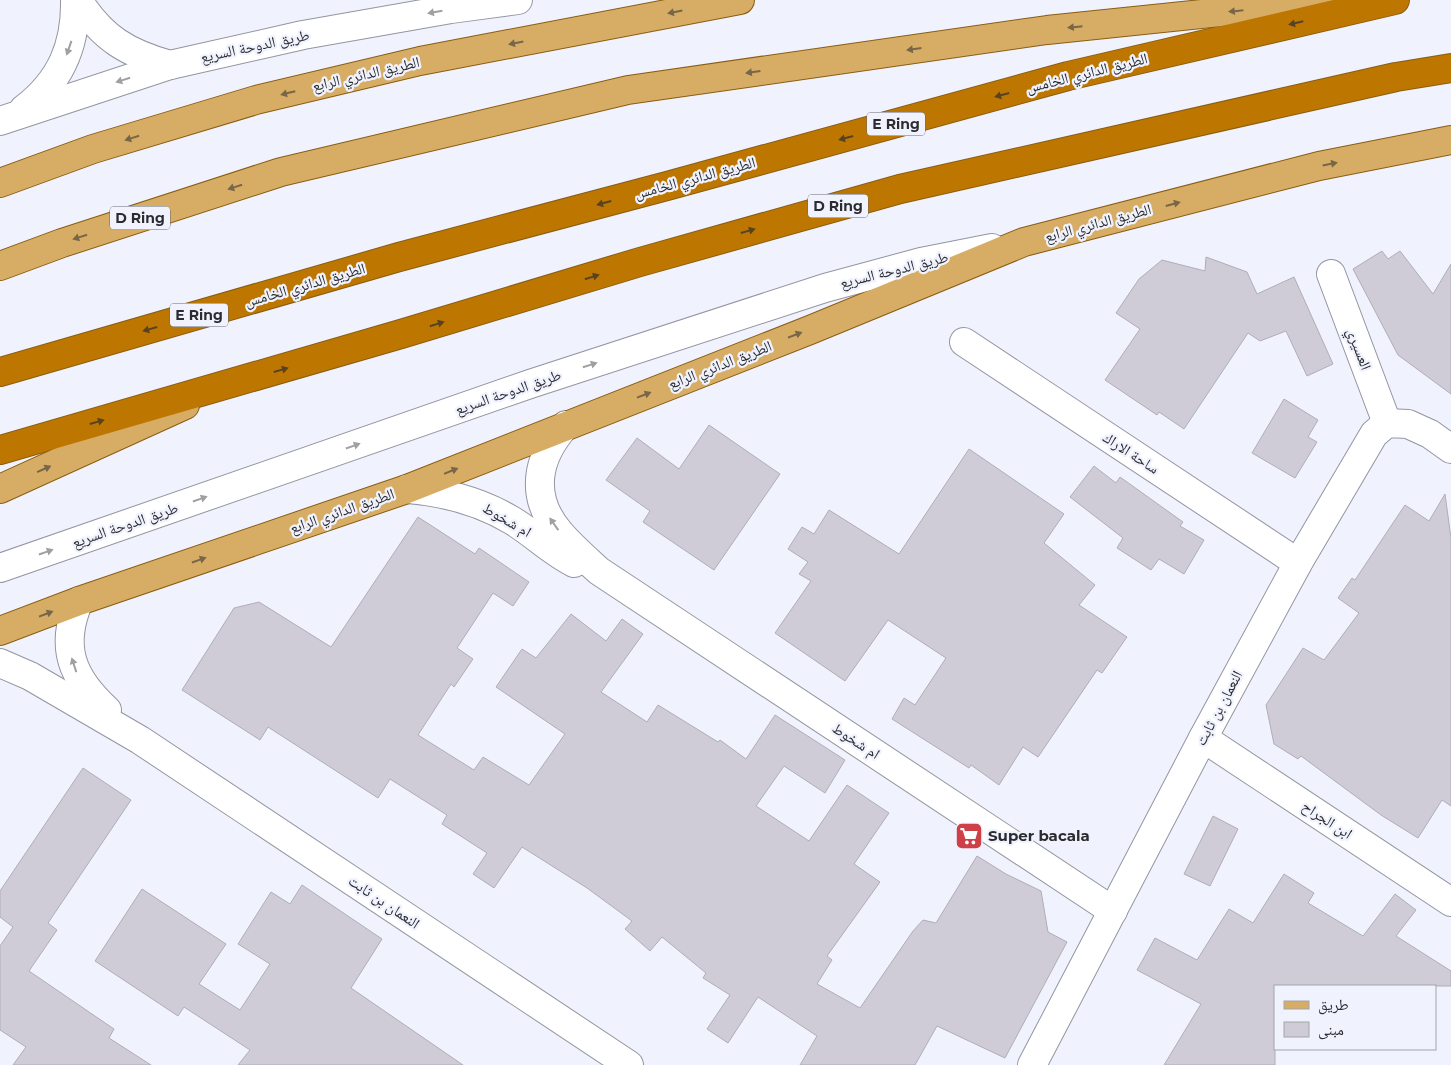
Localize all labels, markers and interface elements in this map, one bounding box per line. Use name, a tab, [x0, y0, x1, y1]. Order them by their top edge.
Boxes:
one-way arrow	[1228, 7, 1244, 15]
one-way arrow	[427, 8, 443, 16]
one-way arrow	[667, 9, 683, 17]
one-way arrow	[1289, 19, 1304, 27]
one-way arrow	[1066, 23, 1082, 31]
street label: طريق الدوحة السريع	[199, 25, 311, 67]
one-way arrow	[507, 39, 523, 47]
one-way arrow	[65, 41, 73, 56]
one-way arrow	[905, 45, 921, 53]
street label: الطريق الدائري الخامس	[1024, 48, 1150, 100]
street label: الطريق الدائري الرابع	[310, 52, 422, 98]
one-way arrow	[744, 68, 760, 76]
one-way arrow	[116, 76, 131, 84]
one-way arrow	[280, 89, 295, 97]
one-way arrow	[995, 91, 1010, 99]
road number: E Ring	[867, 112, 925, 136]
one-way arrow	[124, 134, 139, 142]
one-way arrow	[838, 134, 853, 142]
street label: الطريق الدائري الخامس	[632, 152, 758, 206]
one-way arrow	[1322, 159, 1338, 167]
one-way arrow	[227, 184, 242, 192]
road number: D Ring	[808, 195, 868, 218]
one-way arrow	[597, 199, 612, 207]
street label: الطريق الدائري الرابع	[1043, 199, 1154, 249]
one-way arrow	[1165, 200, 1180, 208]
road number: D Ring	[110, 207, 170, 230]
one-way arrow	[741, 227, 756, 235]
one-way arrow	[72, 233, 87, 241]
street label: طريق الدوحة السريع	[838, 247, 950, 293]
street label: الطريق الدائري الخامس	[242, 258, 368, 313]
one-way arrow	[585, 272, 600, 280]
road number: E Ring	[170, 304, 228, 326]
one-way arrow	[429, 319, 444, 327]
street label: العسيري	[1340, 325, 1376, 374]
one-way arrow	[143, 326, 158, 334]
one-way arrow	[788, 331, 802, 339]
street label: الطريق الدائري الرابع	[665, 336, 775, 396]
one-way arrow	[582, 361, 597, 368]
street label: طريق الدوحة السريع	[452, 364, 564, 420]
one-way arrow	[273, 365, 288, 373]
one-way arrow	[636, 390, 651, 398]
one-way arrow	[90, 418, 105, 426]
street label: ساحة الاراك	[1100, 427, 1163, 478]
one-way arrow	[346, 442, 361, 450]
one-way arrow	[37, 465, 51, 473]
one-way arrow	[444, 467, 459, 475]
street label: الطريق الدائري الرابع	[287, 484, 398, 540]
one-way arrow	[192, 495, 207, 502]
street label: طريق الدوحة السريع	[69, 497, 181, 553]
street label: ام شخوط	[479, 498, 535, 542]
one-way arrow	[549, 517, 559, 530]
one-way arrow	[39, 548, 54, 556]
one-way arrow	[192, 556, 207, 564]
one-way arrow	[38, 610, 53, 617]
one-way arrow	[70, 657, 77, 672]
street label: النعمان بن ثابت	[1191, 667, 1247, 749]
street label: ام شخوط	[828, 718, 884, 764]
street label: ابن الجراح	[1298, 796, 1356, 844]
supermarket icon: Super bacala	[954, 821, 984, 851]
place label: Super bacala	[988, 826, 1090, 845]
street label: النعمان بن ثابت	[344, 871, 424, 933]
legend	[1274, 985, 1436, 1050]
text: طريق	[1318, 995, 1349, 1015]
text: مبنى	[1318, 1020, 1344, 1040]

